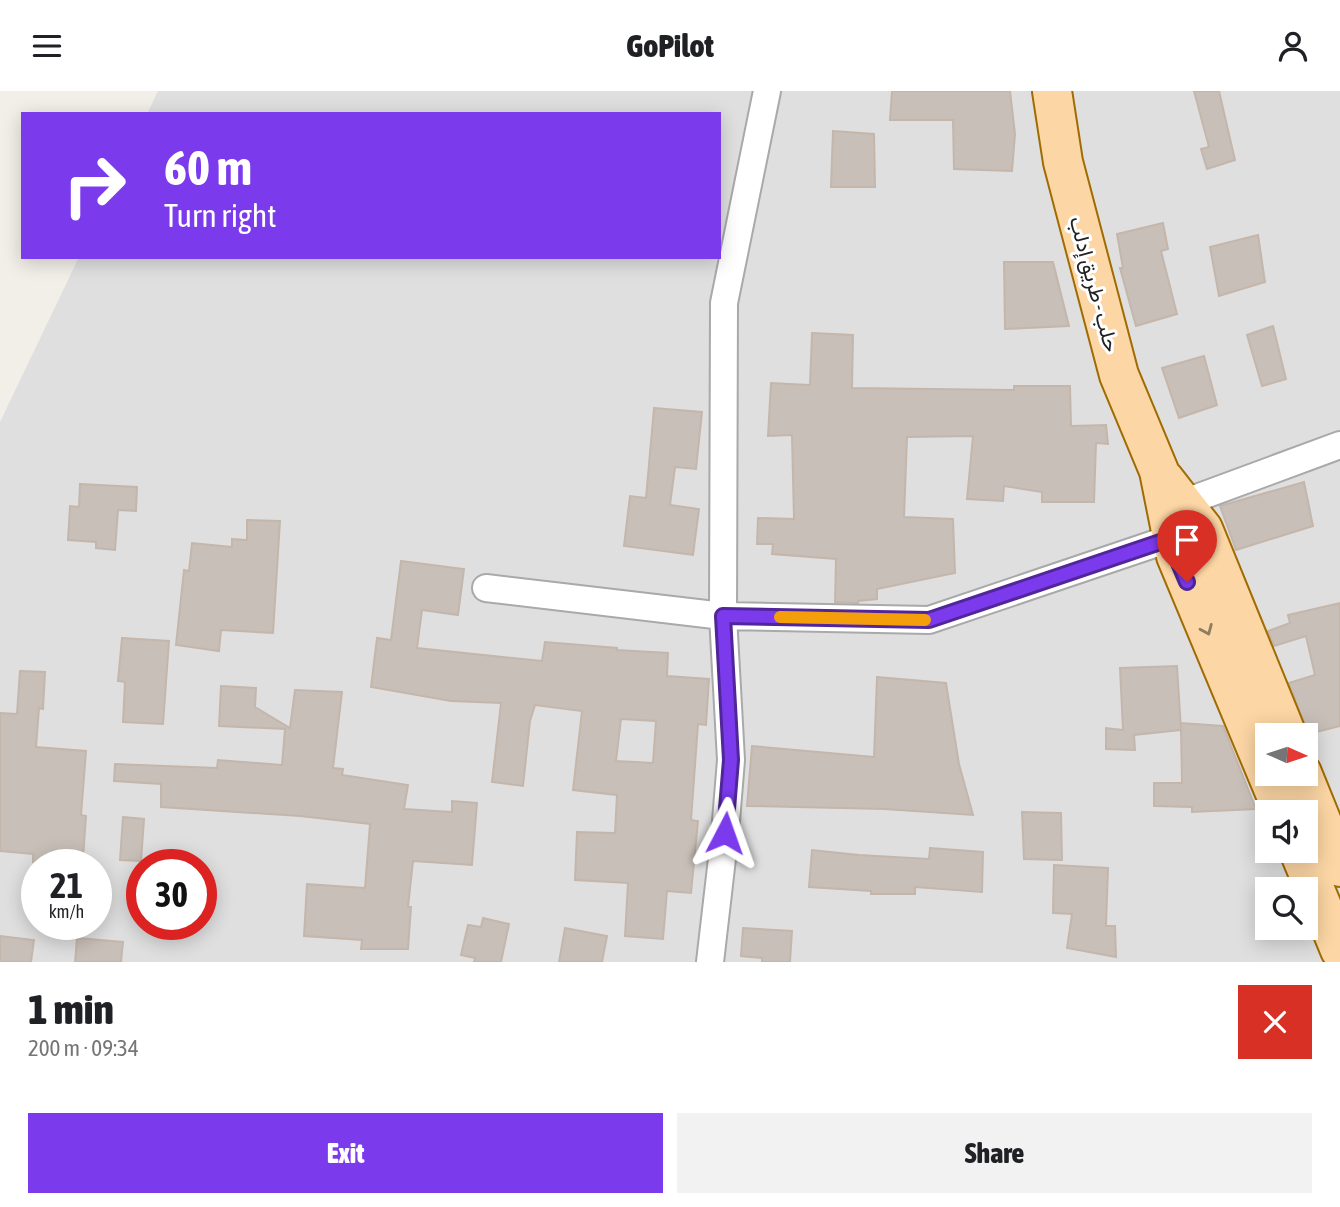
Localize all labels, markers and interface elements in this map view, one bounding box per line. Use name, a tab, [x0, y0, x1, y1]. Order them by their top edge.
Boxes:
icon: menu	[28, 27, 66, 65]
text: GoPilot	[626, 27, 714, 64]
icon: person	[1274, 27, 1312, 65]
text: 60 m	[164, 139, 252, 195]
icon: right	[49, 140, 140, 231]
text: Turn right	[164, 197, 277, 234]
street label: حلب - طريق إدلب	[1063, 214, 1125, 355]
pin	[1157, 510, 1217, 582]
icon: arrive	[1168, 521, 1206, 559]
one-way arrow	[1198, 623, 1212, 635]
north arrow	[1255, 723, 1318, 786]
map controls	[1255, 723, 1318, 940]
position arrow	[688, 796, 762, 870]
button: sound	[1255, 800, 1318, 863]
speed limit sign: 30	[126, 849, 217, 940]
text: 21	[50, 865, 83, 905]
button: search	[1255, 877, 1318, 940]
text: km/h	[49, 901, 84, 922]
text: 1 min	[28, 985, 114, 1033]
button: close	[1238, 985, 1312, 1059]
text: 200 m · 09:34	[28, 1035, 139, 1061]
button: Exit	[28, 1113, 663, 1193]
button: Share	[677, 1113, 1312, 1193]

